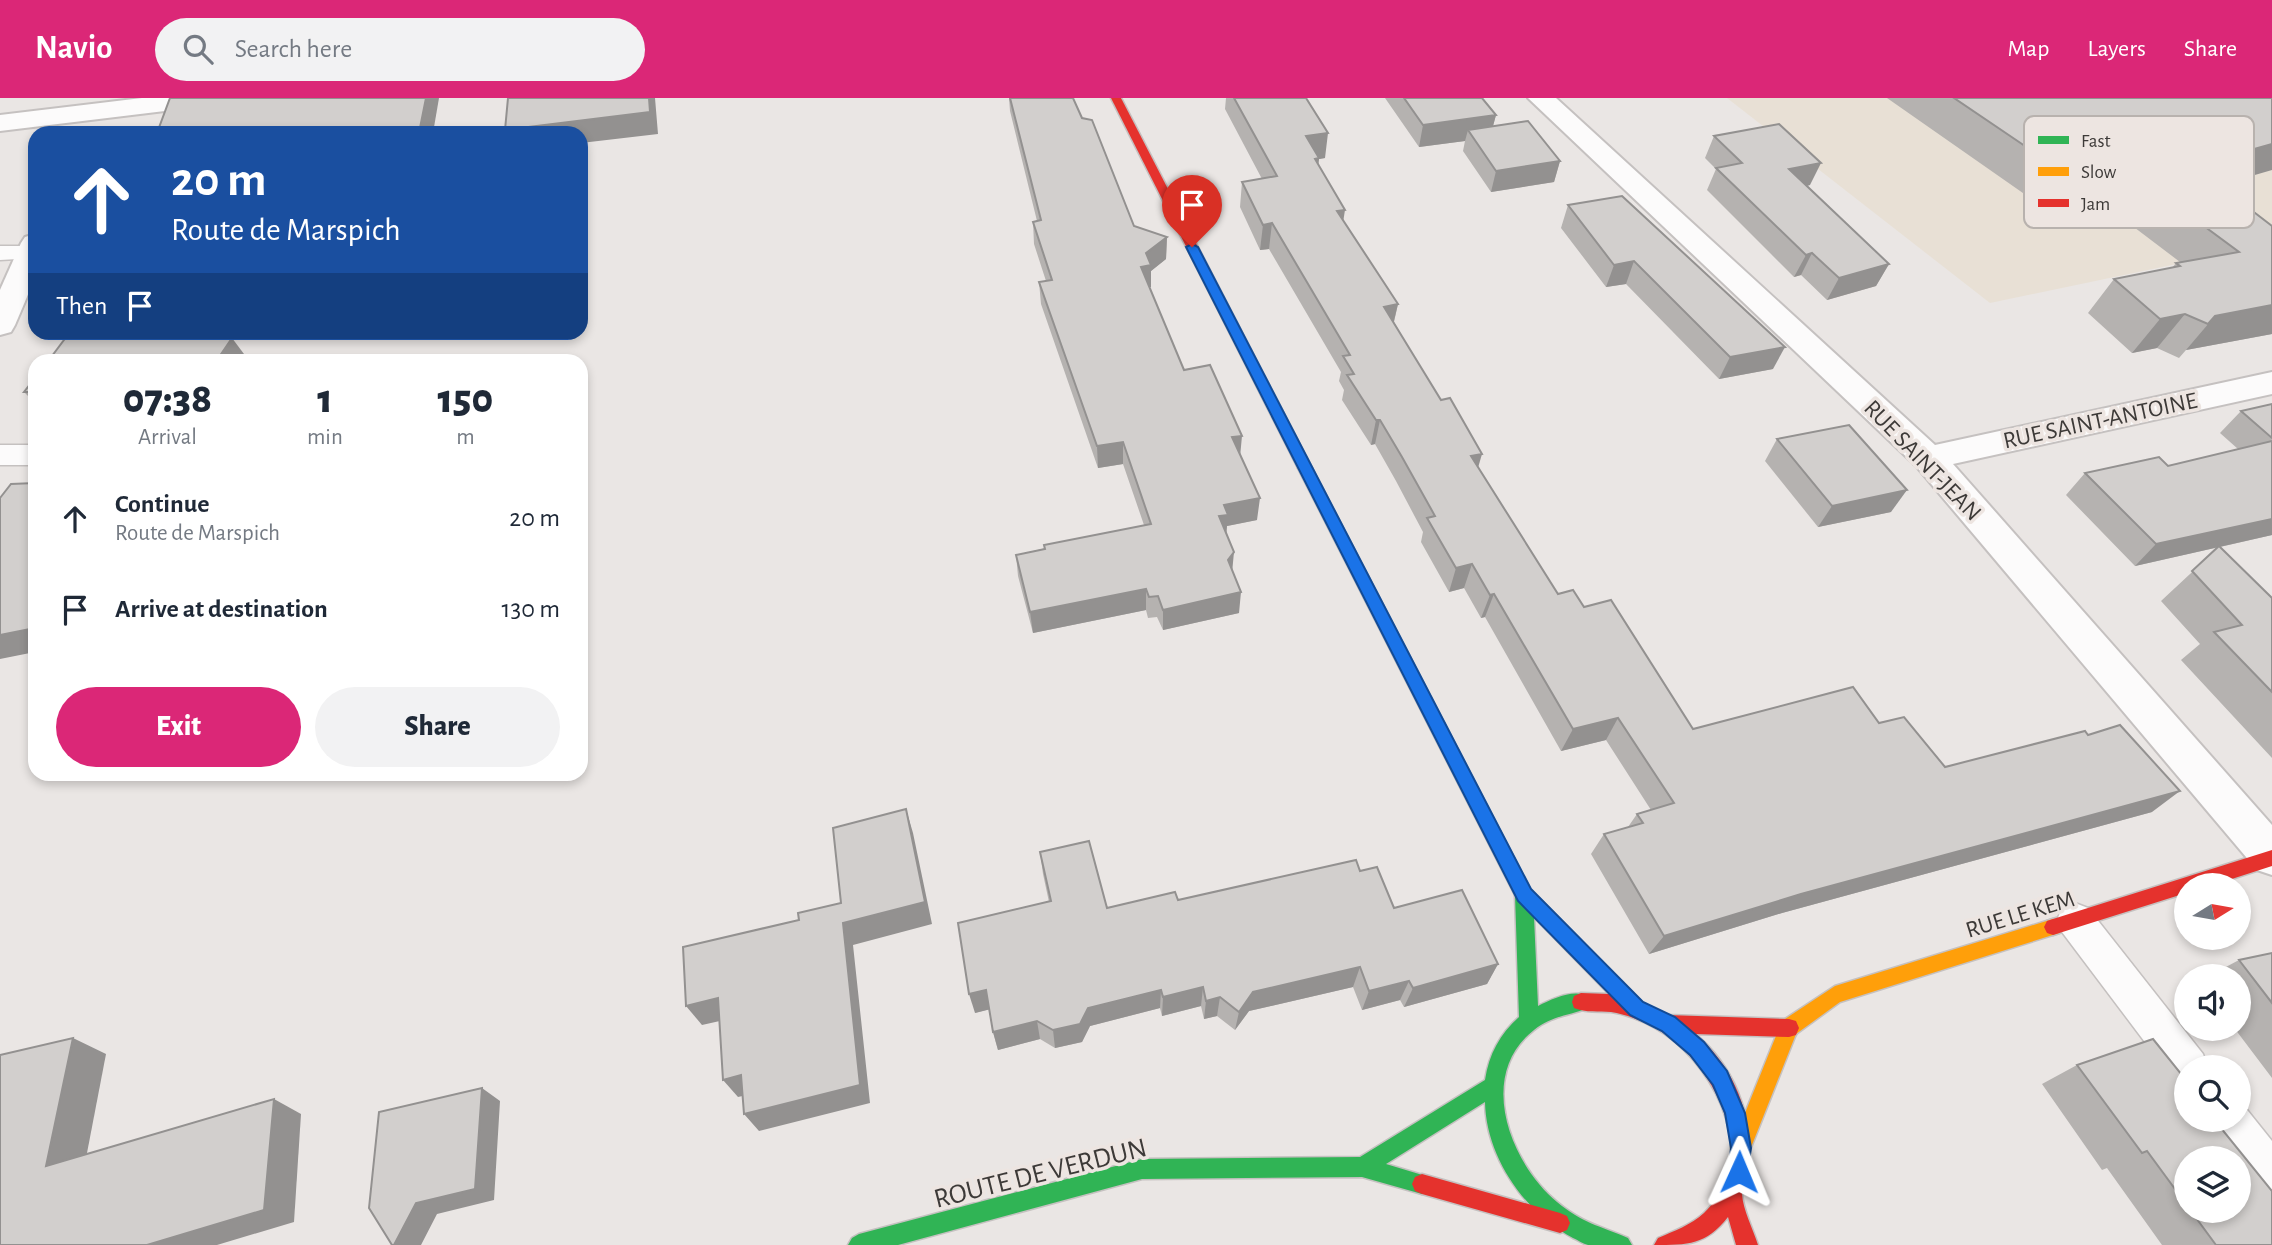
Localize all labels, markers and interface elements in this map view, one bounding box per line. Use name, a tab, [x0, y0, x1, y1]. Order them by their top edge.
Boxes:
search box	[155, 18, 645, 81]
icon: search	[179, 30, 217, 68]
text: Navio	[35, 32, 113, 65]
text: Search here	[235, 36, 352, 62]
text: Map	[2007, 37, 2049, 61]
text: Layers	[2087, 37, 2146, 61]
text: Share	[2184, 37, 2237, 61]
legend	[2024, 116, 2254, 228]
text: Fast	[2081, 132, 2111, 151]
icon: ahead	[56, 154, 147, 245]
text: 20 m	[171, 156, 267, 205]
text: Slow	[2081, 163, 2117, 182]
pin	[1162, 175, 1222, 247]
icon: arrive	[1173, 186, 1211, 224]
text: Jam	[2081, 195, 2110, 214]
text: Route de Marspich	[171, 214, 401, 246]
icon: arrive	[121, 287, 159, 325]
text: Then	[56, 293, 107, 319]
text: 07:38	[123, 378, 212, 420]
text: 1	[317, 378, 333, 420]
text: 150	[438, 378, 493, 420]
street label: RUE SAINT-ANTOINE	[2001, 389, 2200, 453]
street label: RUE SAINT-JEAN	[1859, 396, 1985, 526]
text: Arrival	[138, 426, 197, 449]
text: min	[307, 426, 343, 449]
text: m	[456, 426, 475, 449]
text: Continue	[115, 491, 210, 517]
icon: ahead	[56, 500, 94, 538]
text: 20 m	[509, 505, 560, 531]
text: Route de Marspich	[115, 522, 280, 545]
icon: arrive	[56, 591, 94, 629]
text: Arrive at destination	[115, 596, 328, 622]
text: 130 m	[502, 596, 560, 622]
button: Exit	[56, 687, 301, 767]
button: Share	[315, 687, 560, 767]
north arrow	[2174, 873, 2250, 950]
map controls	[2174, 873, 2251, 1223]
street label: RUE LE KEM	[1963, 887, 2078, 943]
button: sound	[2174, 964, 2251, 1041]
button: search	[2174, 1055, 2251, 1132]
street label: ROUTE DE VERDUN	[931, 1134, 1150, 1214]
position arrow	[1702, 1135, 1776, 1209]
button: layers	[2174, 1146, 2251, 1223]

